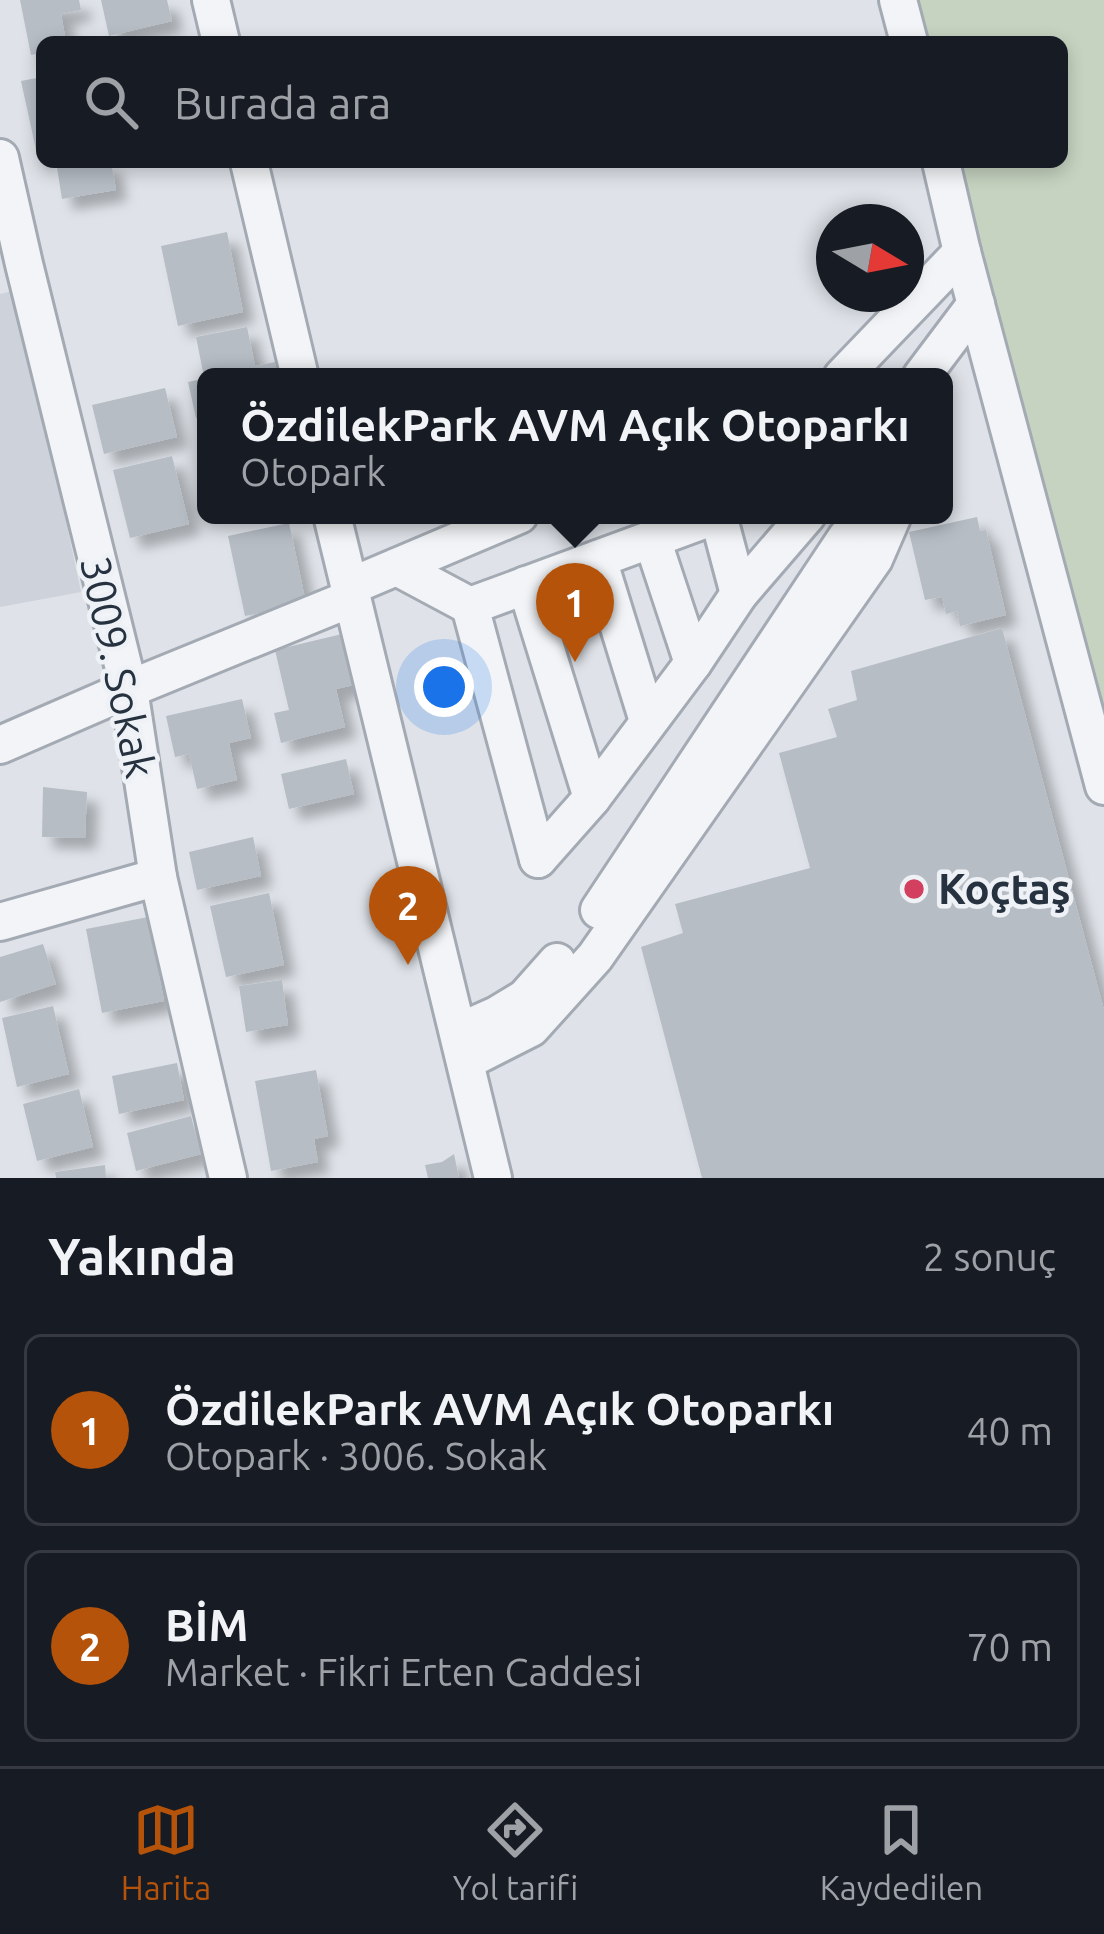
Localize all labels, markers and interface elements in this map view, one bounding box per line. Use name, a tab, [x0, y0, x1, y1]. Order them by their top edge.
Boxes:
search box	[36, 36, 1068, 168]
icon: search	[78, 69, 144, 135]
text: Burada ara	[174, 77, 391, 128]
north arrow	[816, 204, 924, 312]
popup	[197, 368, 953, 524]
text: ÖzdilekPark AVM Açık Otoparkı	[240, 399, 910, 450]
text: Otopark	[240, 450, 386, 493]
street label: 3009. Sokak	[72, 552, 165, 782]
pin: 1	[536, 563, 614, 662]
your location	[414, 657, 474, 717]
place label: Koçtaş	[938, 865, 1071, 913]
pin: 2	[369, 866, 447, 965]
marker: Koçtaş	[901, 876, 927, 902]
text: Yakında	[48, 1227, 236, 1285]
text: 2 sonuç	[923, 1235, 1056, 1278]
text: ÖzdilekPark AVM Açık Otoparkı	[165, 1383, 834, 1434]
text: 1	[79, 1409, 101, 1452]
text: 40 m	[966, 1409, 1053, 1452]
text: Otopark · 3006. Sokak	[165, 1434, 547, 1477]
text: BİM	[165, 1599, 248, 1650]
text: 2	[79, 1625, 101, 1668]
text: 70 m	[966, 1625, 1053, 1668]
text: Market · Fikri Erten Caddesi	[165, 1650, 642, 1693]
tab: Harita	[121, 1797, 211, 1906]
tab: Yol tarifi	[453, 1797, 578, 1906]
tab: Kaydedilen	[820, 1797, 983, 1906]

